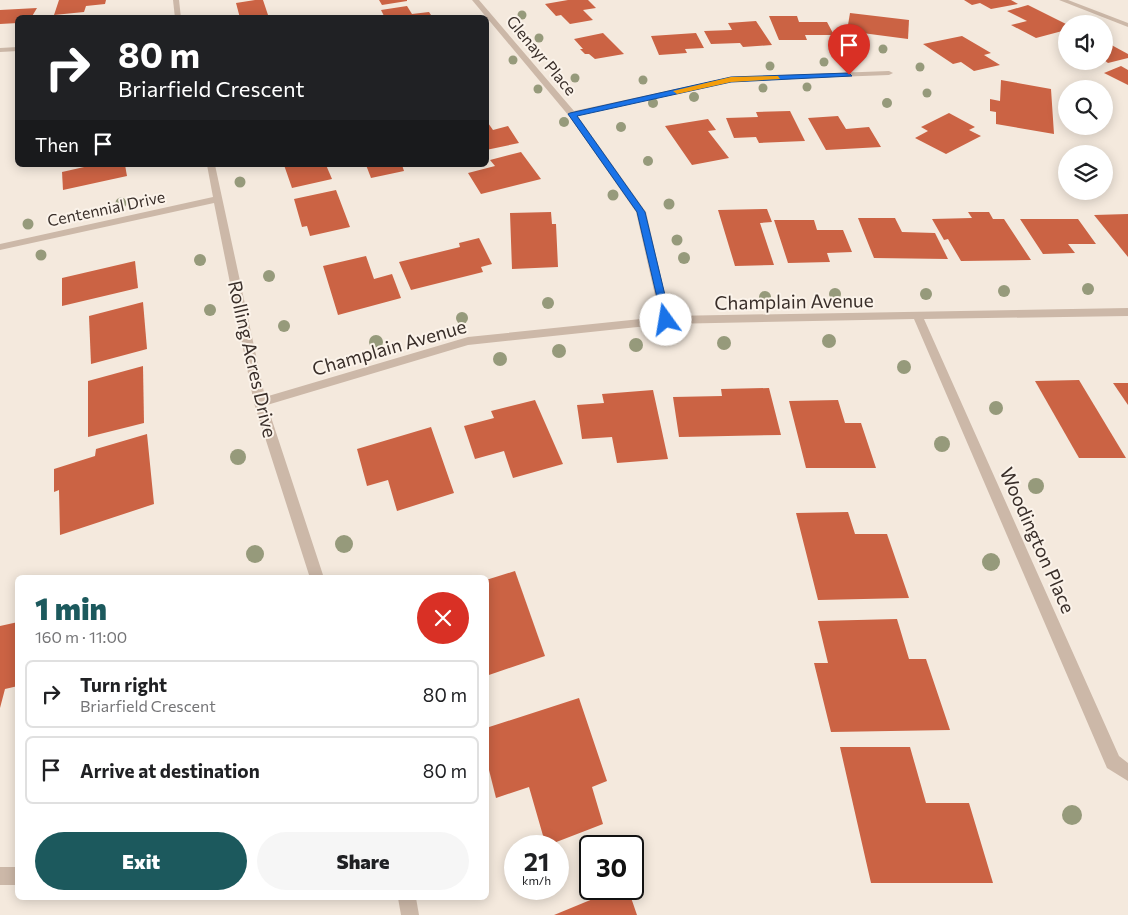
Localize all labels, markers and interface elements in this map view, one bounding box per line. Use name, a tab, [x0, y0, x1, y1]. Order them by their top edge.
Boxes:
street label: Glenayr Place	[503, 11, 581, 99]
map controls	[1058, 15, 1113, 200]
button: sound	[1058, 15, 1113, 70]
pin	[828, 24, 870, 75]
icon: arrive	[835, 31, 863, 59]
text: 80 m	[118, 32, 200, 75]
icon: right	[35, 35, 100, 100]
text: Briarfield Crescent	[118, 75, 305, 102]
button: search	[1058, 80, 1113, 135]
icon: arrive	[89, 130, 117, 158]
text: Then	[35, 133, 79, 156]
button: layers	[1058, 145, 1113, 200]
street label: Centennial Drive	[45, 186, 167, 230]
street label: Rolling Acres Drive	[224, 278, 282, 440]
street label: Champlain Avenue	[714, 288, 874, 314]
position arrow	[639, 293, 691, 345]
street label: Champlain Avenue	[309, 314, 469, 380]
street label: Woodington Place	[995, 463, 1081, 617]
text: 1 min	[35, 589, 107, 626]
button: close	[417, 592, 469, 644]
text: 160 m · 11:00	[35, 627, 127, 646]
text: Turn right	[80, 673, 167, 696]
icon: right	[37, 680, 65, 708]
text: 80 m	[423, 683, 467, 706]
text: Briarfield Crescent	[80, 696, 216, 715]
icon: arrive	[37, 756, 65, 784]
text: Arrive at destination	[80, 759, 260, 782]
text: 80 m	[423, 759, 467, 782]
button: Exit	[35, 832, 247, 890]
button: Share	[257, 832, 469, 890]
speed limit sign: 30	[579, 835, 644, 900]
text: 21	[524, 846, 549, 876]
text: km/h	[522, 873, 551, 887]

